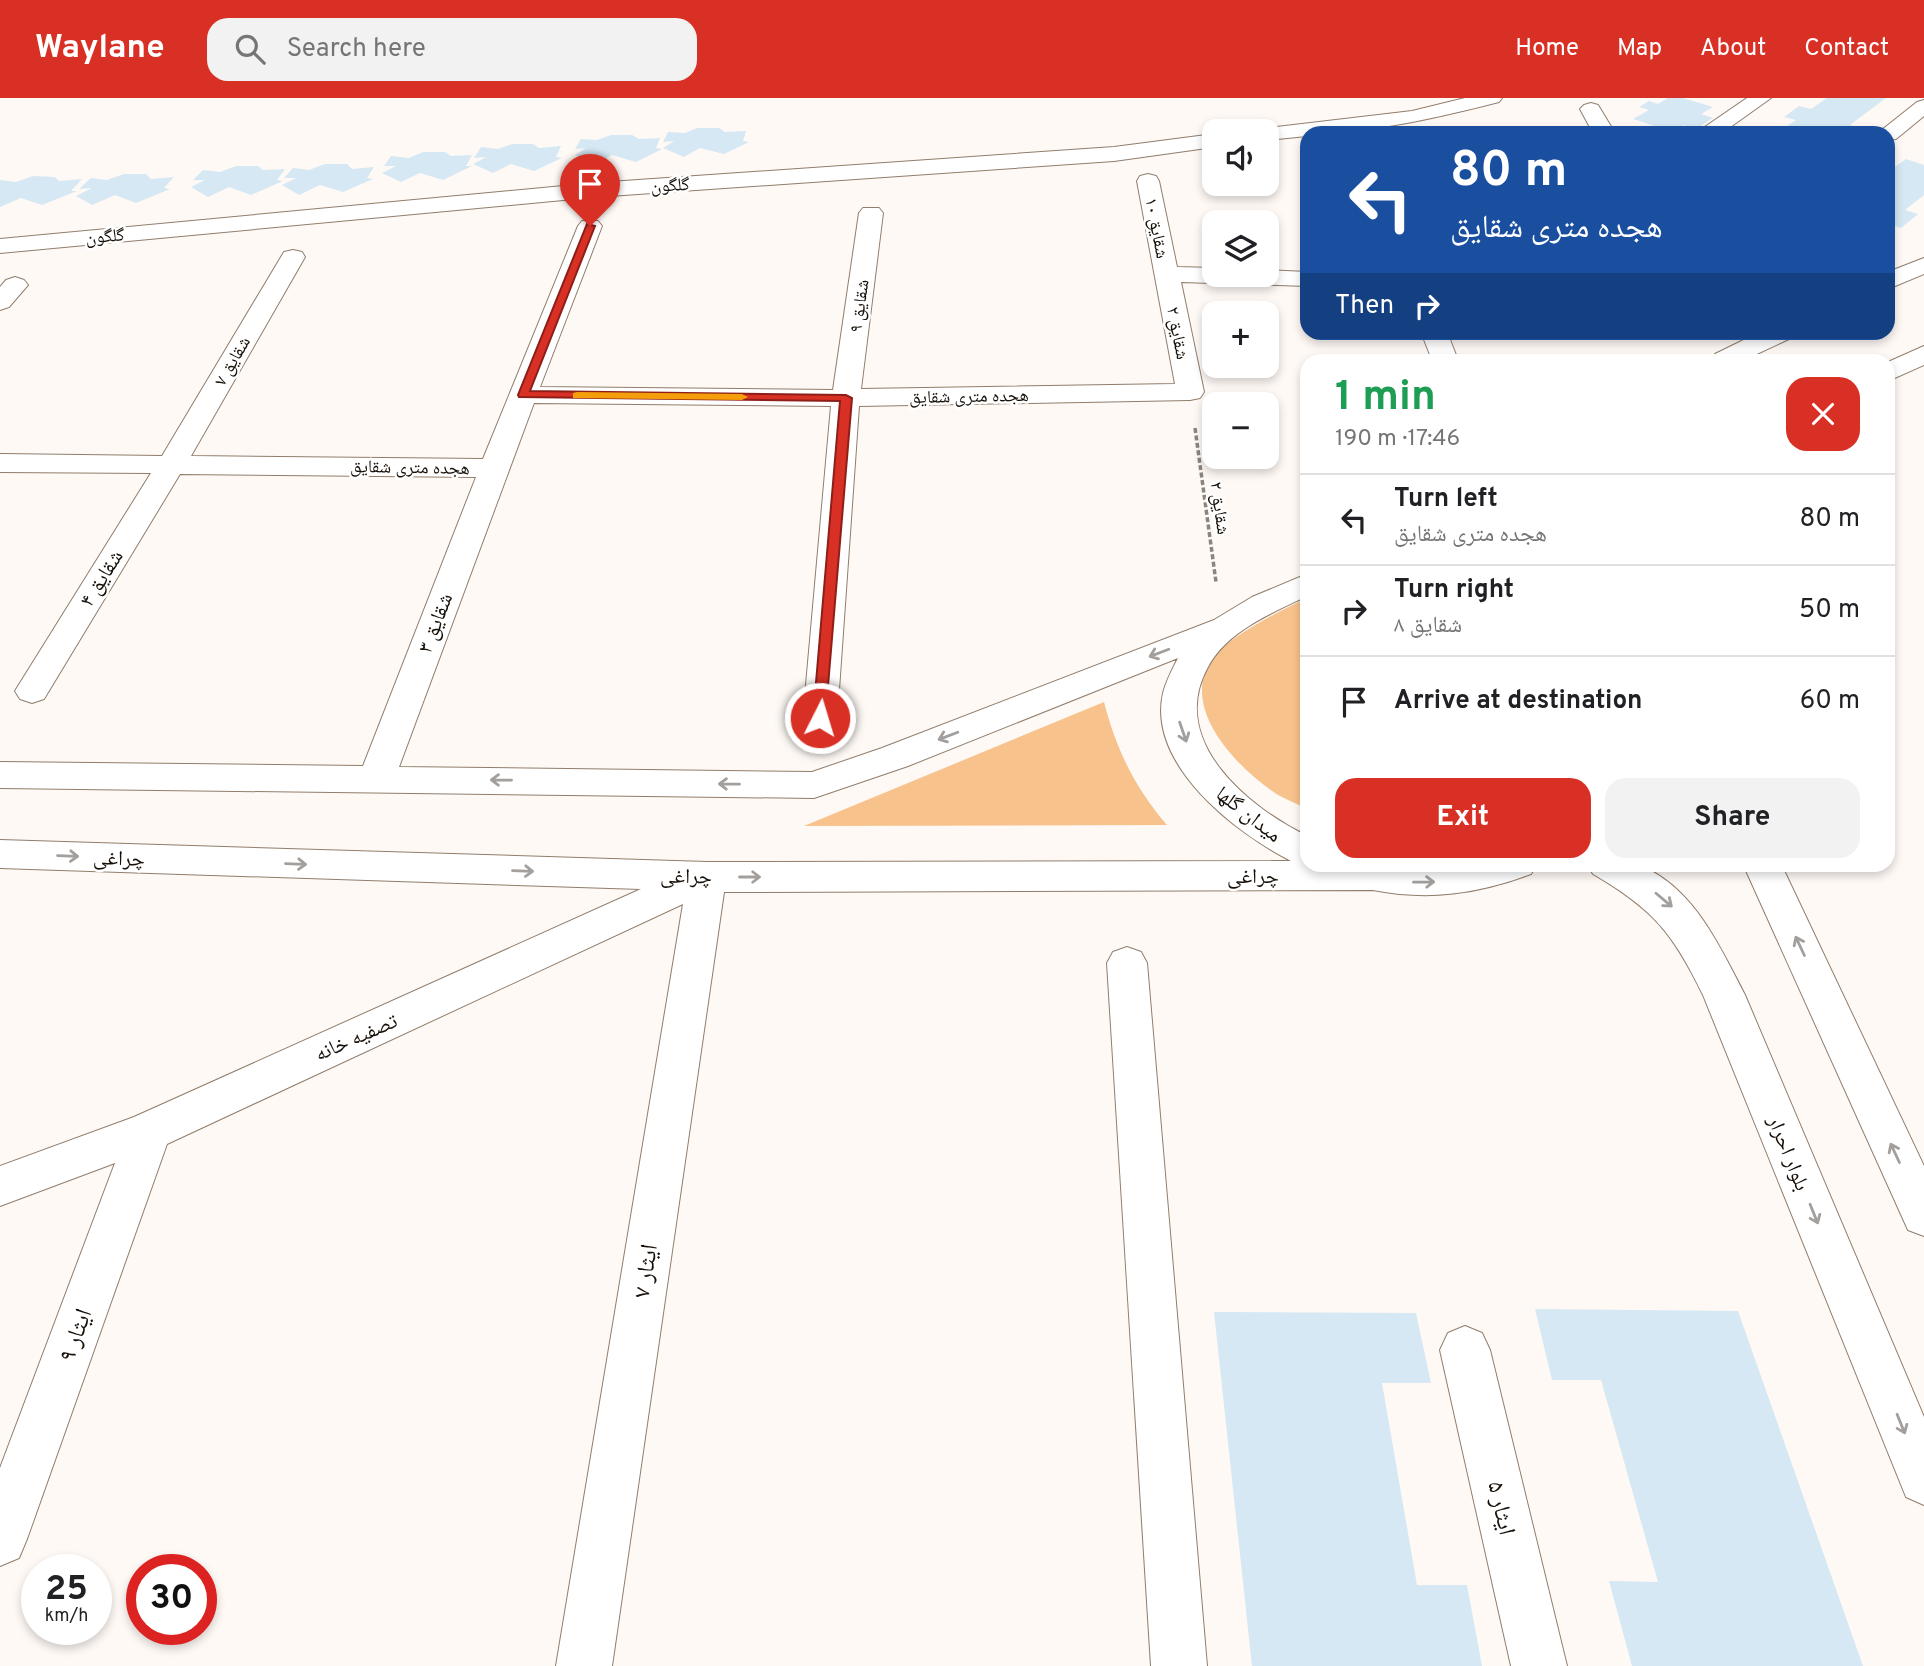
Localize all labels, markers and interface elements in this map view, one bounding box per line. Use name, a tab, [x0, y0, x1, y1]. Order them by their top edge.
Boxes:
search box	[207, 18, 697, 81]
text: Waylane	[35, 28, 165, 70]
icon: search	[231, 30, 269, 68]
text: Search here	[287, 33, 426, 66]
text: Home	[1515, 34, 1579, 64]
text: Map	[1617, 34, 1662, 64]
text: About	[1700, 34, 1766, 64]
text: Contact	[1804, 34, 1889, 64]
map controls	[1202, 119, 1279, 469]
button: sound	[1202, 119, 1279, 196]
text: 80 m	[1450, 142, 1567, 204]
pin	[560, 154, 620, 226]
icon: left	[1335, 154, 1426, 245]
icon: arrive	[571, 165, 609, 203]
street label: گلگون	[650, 174, 691, 199]
street label: شقایق ۱۰	[1138, 196, 1173, 261]
text: هجده متری شقایق	[1450, 209, 1663, 249]
button: layers	[1202, 210, 1279, 287]
street label: گلگون	[85, 224, 126, 251]
street label: شقایق ۹	[845, 278, 876, 334]
icon: right	[1408, 287, 1446, 325]
text: Then	[1335, 290, 1394, 323]
button: +	[1202, 301, 1279, 378]
street label: ۲ شقایق	[1160, 305, 1193, 362]
street label: شقایق ۷	[210, 333, 257, 391]
text: 1 min	[1335, 372, 1436, 425]
button: close	[1786, 377, 1860, 451]
street label: هجده متری شقایق	[909, 385, 1029, 410]
button: −	[1202, 392, 1279, 469]
text: 190 m · 17:46	[1335, 425, 1460, 454]
street label: هجده متری شقایق	[350, 456, 470, 481]
street label: شقایق ۲	[1203, 480, 1234, 536]
text: Turn left	[1394, 483, 1498, 516]
icon: left	[1335, 501, 1373, 539]
text: 80 m	[1800, 503, 1860, 536]
text: هجده متری شقایق	[1394, 521, 1547, 550]
street label: شقایق ۴	[74, 545, 130, 612]
text: Turn right	[1394, 574, 1514, 607]
street label: شقایق ۳	[413, 590, 460, 657]
icon: right	[1335, 592, 1373, 630]
text: 50 m	[1799, 594, 1860, 627]
text: شقایق ۸	[1394, 612, 1462, 641]
one-way arrow	[1149, 648, 1171, 661]
position arrow	[783, 681, 857, 755]
icon: arrive	[1335, 683, 1373, 721]
text: Arrive at destination	[1394, 685, 1642, 718]
text: 60 m	[1800, 685, 1860, 718]
one-way arrow	[1178, 721, 1190, 743]
one-way arrow	[937, 731, 959, 744]
one-way arrow	[490, 773, 513, 787]
one-way arrow	[718, 777, 741, 791]
button: Exit	[1335, 778, 1591, 858]
button: Share	[1605, 778, 1860, 858]
street label: میدان گلها	[1210, 781, 1287, 849]
street label: چراغی	[93, 845, 145, 874]
one-way arrow	[56, 850, 79, 863]
one-way arrow	[284, 857, 307, 870]
one-way arrow	[511, 864, 534, 877]
street label: چراغی	[660, 864, 712, 891]
street label: چراغی	[1227, 864, 1279, 891]
one-way arrow	[739, 870, 762, 884]
one-way arrow	[1412, 875, 1435, 888]
one-way arrow	[1654, 893, 1672, 908]
one-way arrow	[1792, 936, 1806, 957]
street label: تصفیه خانه	[311, 1008, 402, 1069]
street label: بلوار احرار	[1760, 1111, 1815, 1195]
one-way arrow	[1888, 1143, 1901, 1164]
one-way arrow	[1808, 1203, 1821, 1224]
street label: ایثار ۷	[628, 1242, 666, 1300]
street label: ایثار ۹	[53, 1305, 100, 1366]
one-way arrow	[1895, 1413, 1908, 1434]
street label: ایثار ۵	[1479, 1479, 1521, 1538]
speed limit sign: 30	[126, 1554, 217, 1645]
text: 25	[45, 1568, 88, 1612]
text: km/h	[45, 1605, 88, 1628]

